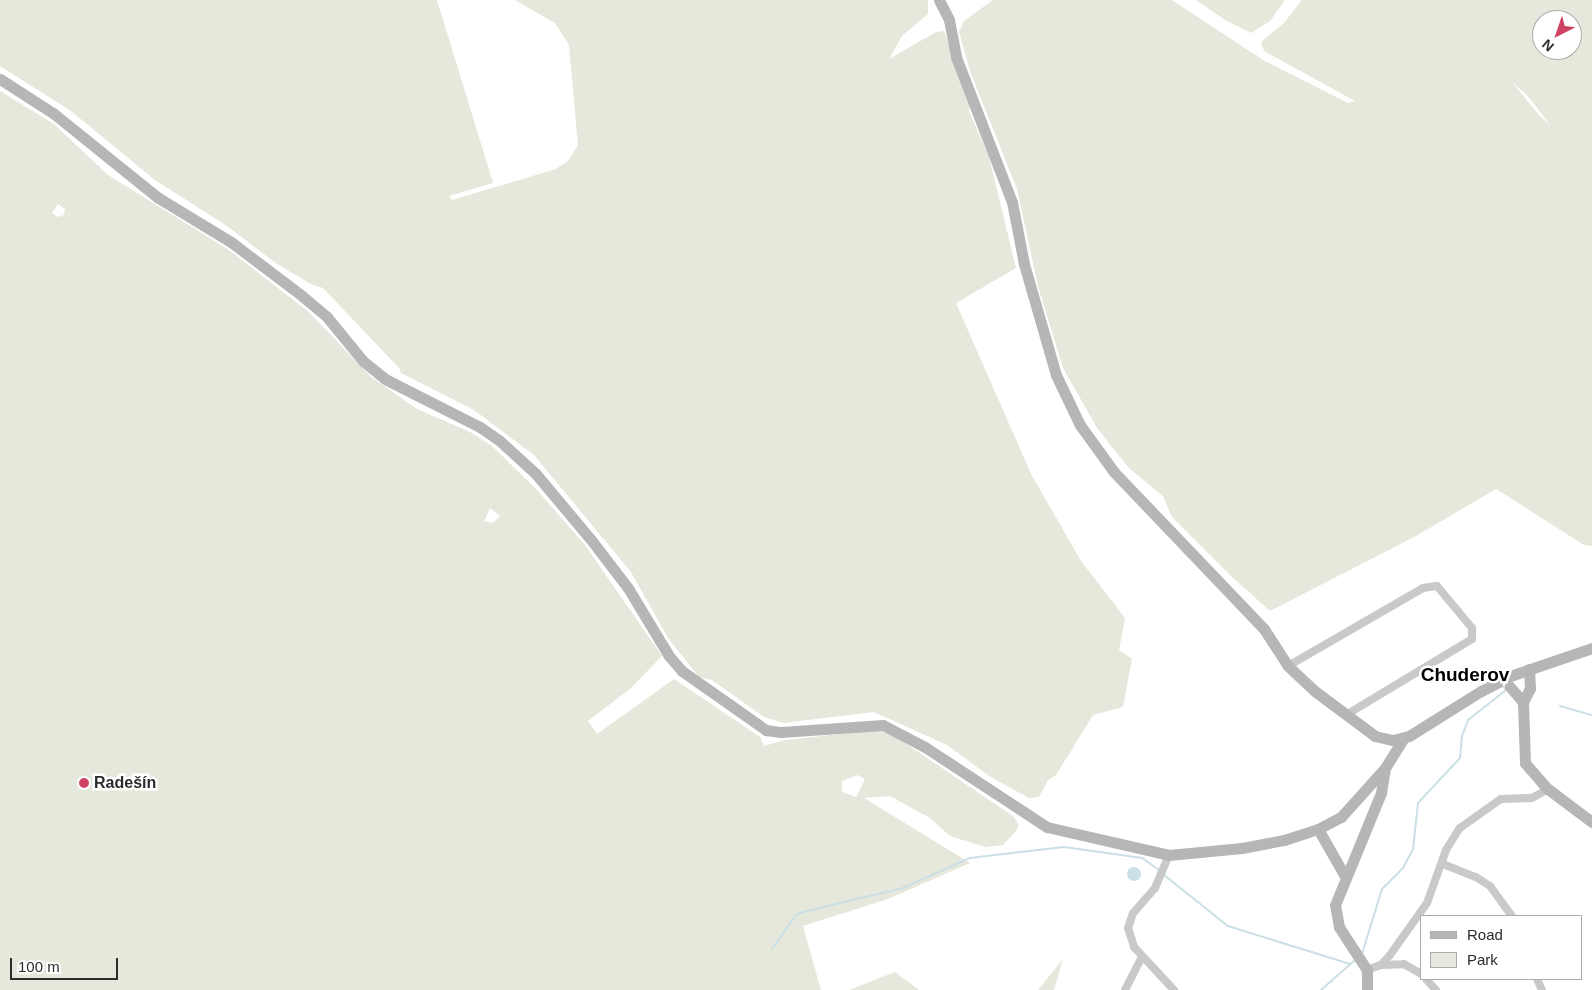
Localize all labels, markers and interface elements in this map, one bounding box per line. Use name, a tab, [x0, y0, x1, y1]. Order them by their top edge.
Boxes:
north arrow	[1532, 10, 1582, 60]
text: N	[1539, 36, 1557, 55]
district label: Chuderov	[1421, 664, 1509, 686]
place label: Radešín	[94, 773, 156, 793]
marker: Radešín	[78, 777, 90, 789]
legend	[1420, 915, 1582, 980]
text: Road	[1467, 926, 1503, 943]
scale bar	[12, 948, 120, 980]
text: Park	[1467, 951, 1498, 968]
text: 100 m	[18, 958, 60, 975]

